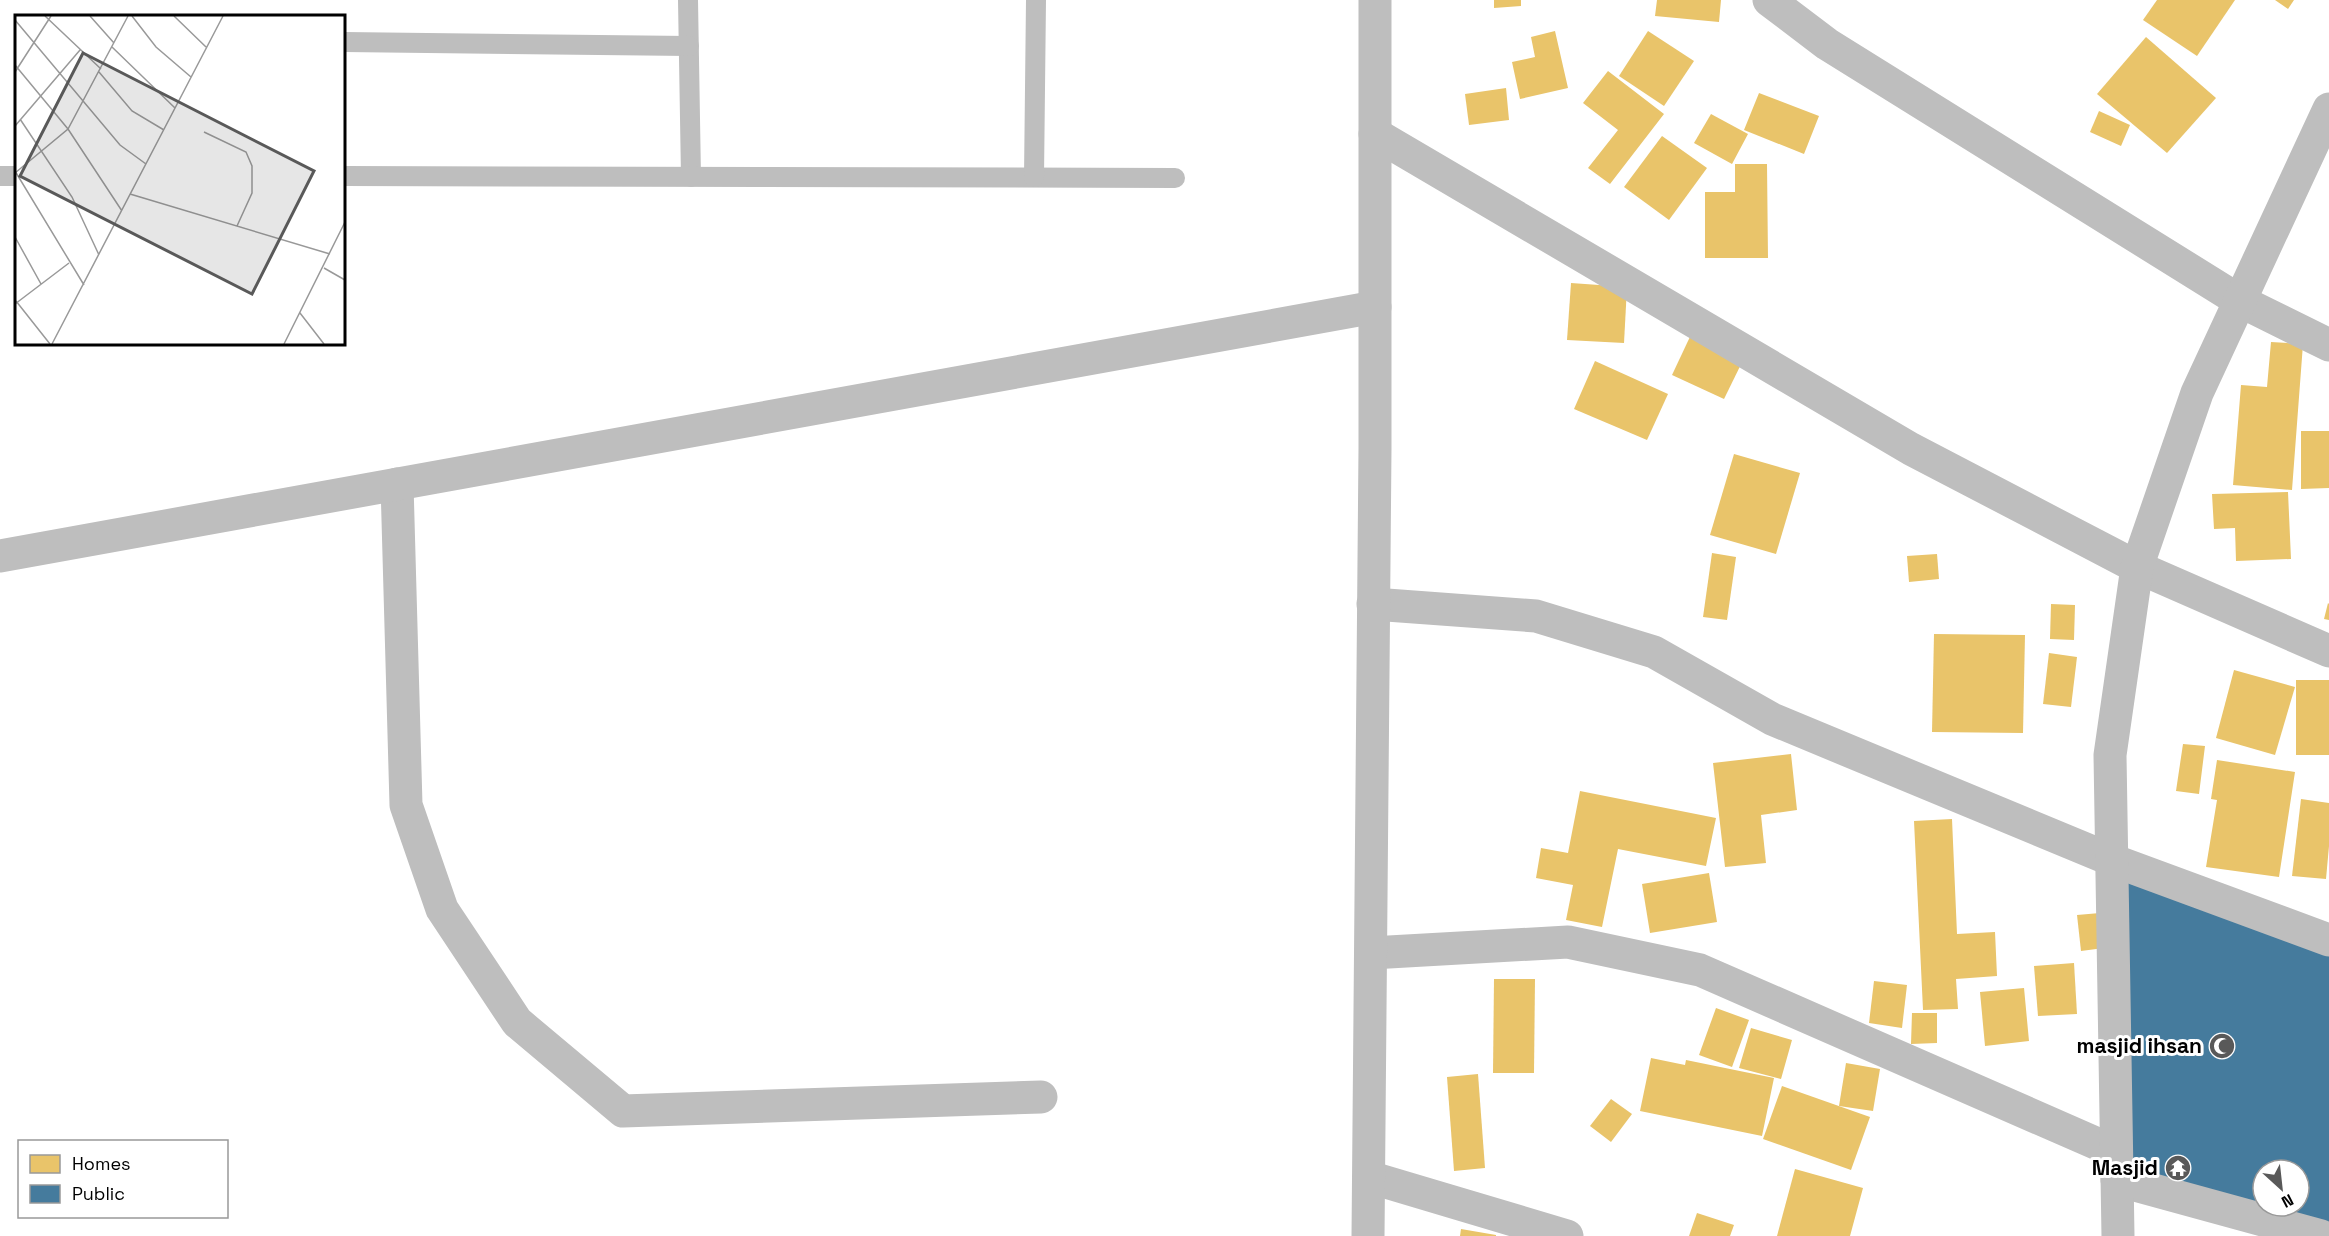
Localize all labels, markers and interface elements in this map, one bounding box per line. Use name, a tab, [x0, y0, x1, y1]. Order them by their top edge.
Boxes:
inset map	[15, 15, 345, 345]
mosque icon: masjid ihsan	[2207, 1031, 2237, 1061]
place label: masjid ihsan	[2077, 1032, 2202, 1059]
legend	[18, 1140, 228, 1218]
text: Homes	[72, 1152, 131, 1175]
temple icon: Masjid	[2163, 1153, 2193, 1183]
place label: Masjid	[2092, 1154, 2158, 1181]
north arrow	[2251, 1158, 2311, 1218]
text: Public	[72, 1182, 125, 1205]
text: N	[2278, 1189, 2297, 1213]

